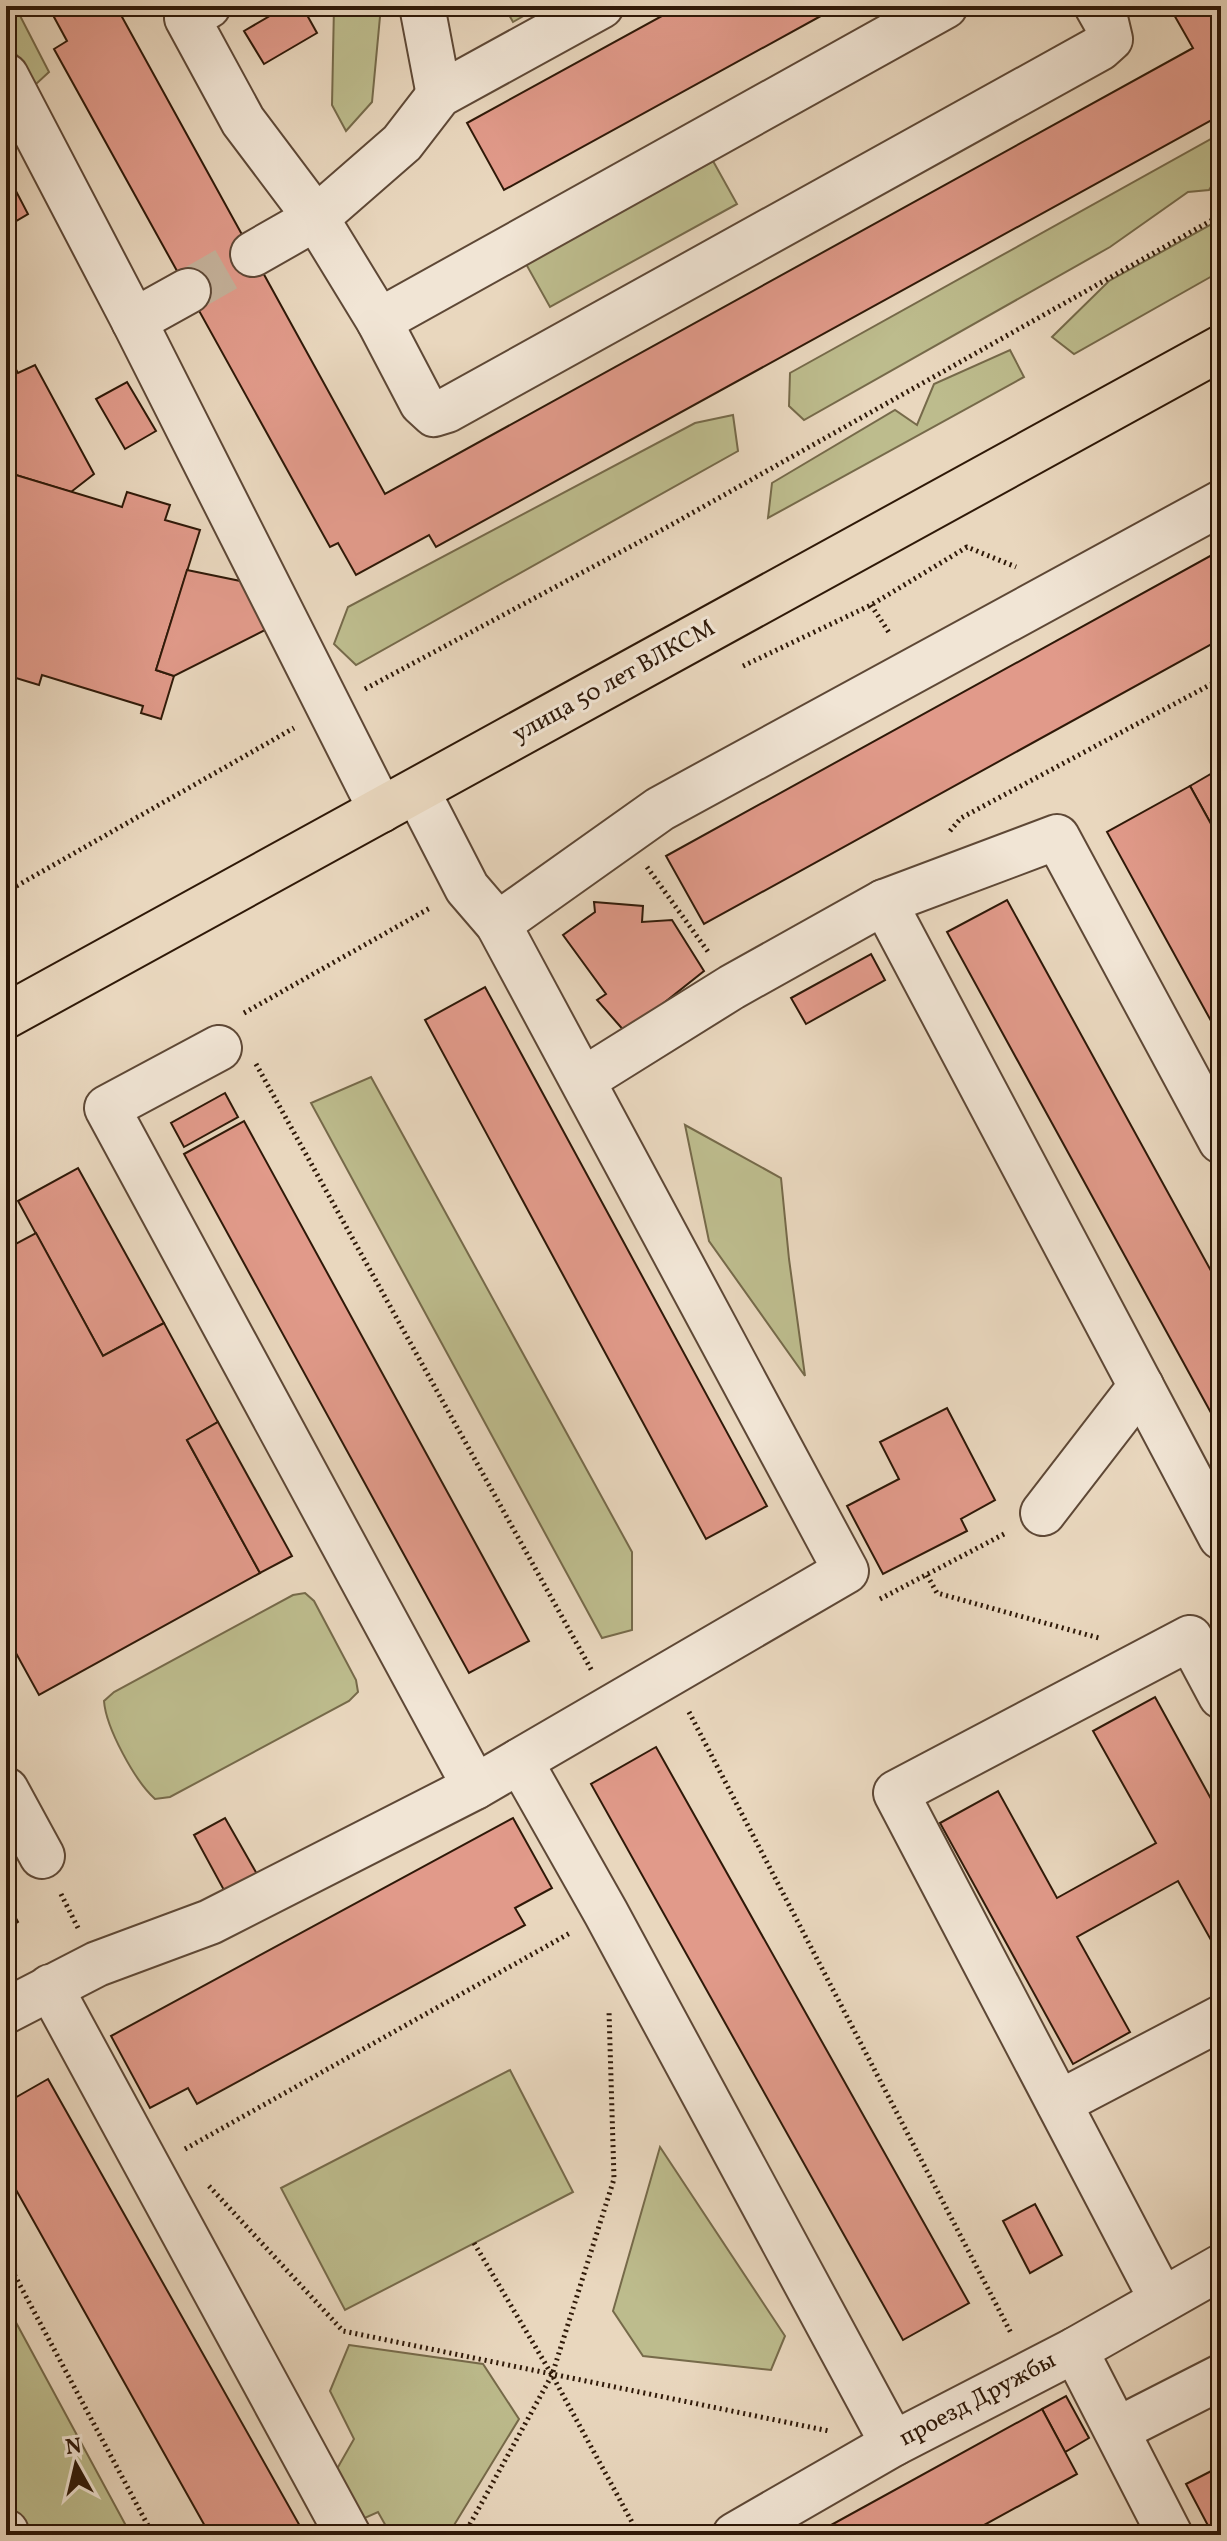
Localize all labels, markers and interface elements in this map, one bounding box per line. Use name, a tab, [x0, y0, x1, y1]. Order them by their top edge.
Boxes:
street label: улица 50 лет ВЛКСМ	[506, 612, 722, 752]
street label: проезд Дружбы	[894, 2344, 1063, 2456]
north arrow	[36, 2425, 116, 2505]
text: N	[63, 2431, 84, 2464]

